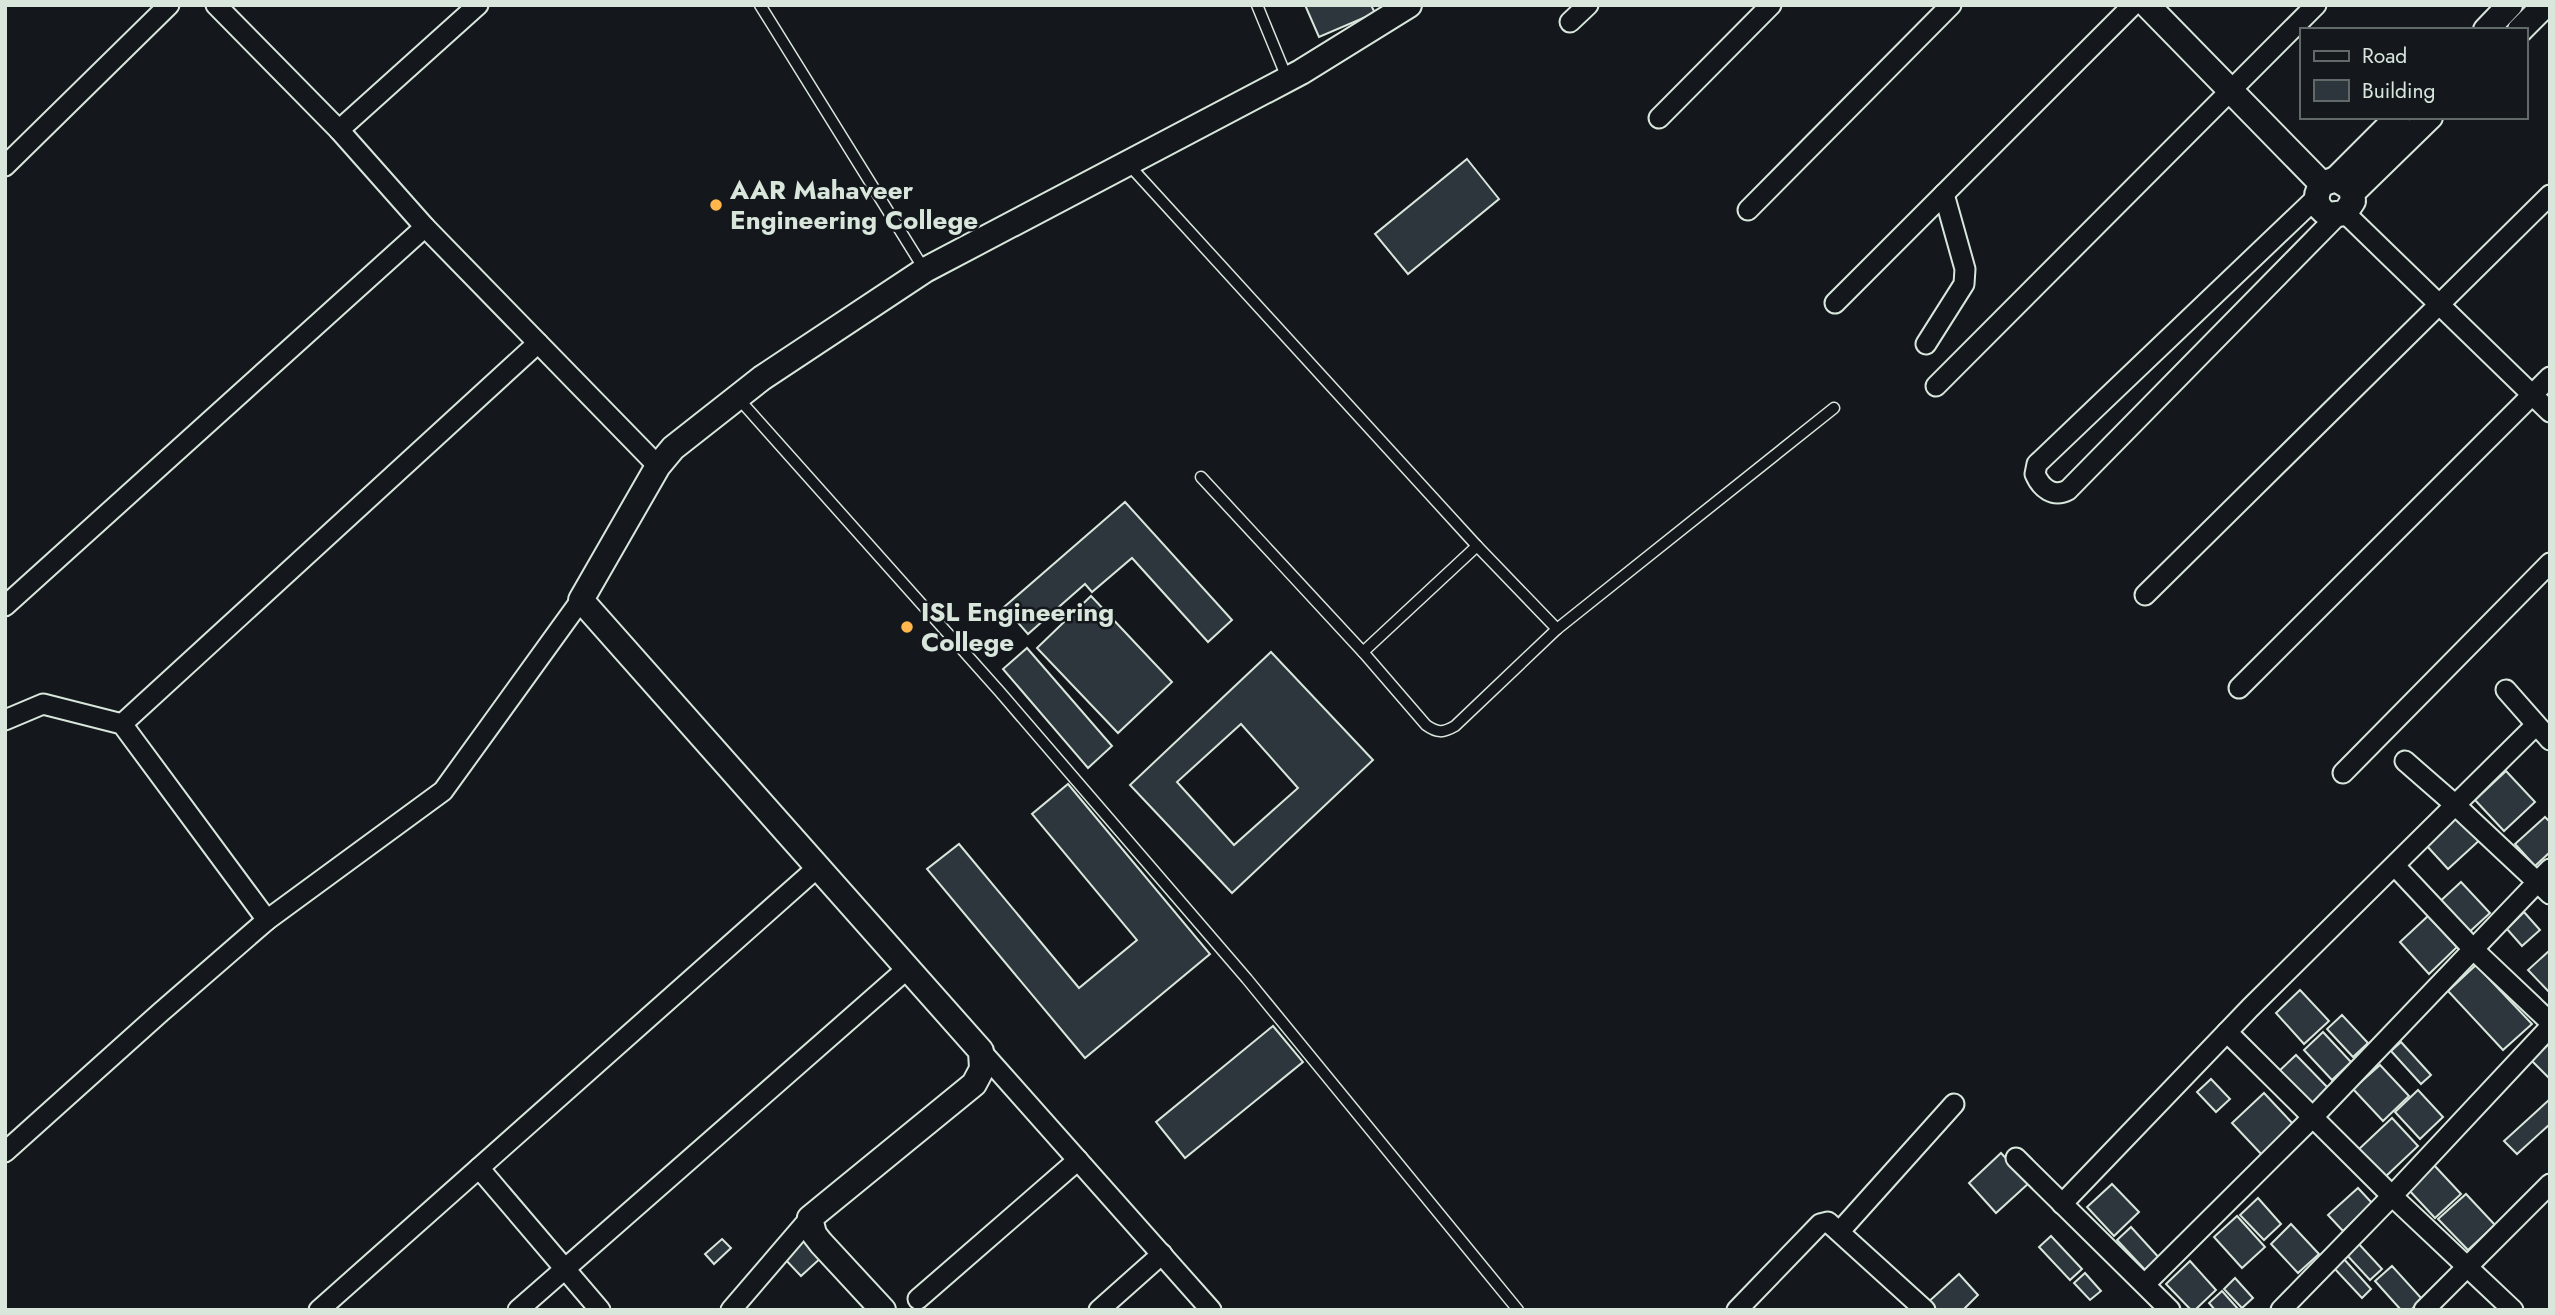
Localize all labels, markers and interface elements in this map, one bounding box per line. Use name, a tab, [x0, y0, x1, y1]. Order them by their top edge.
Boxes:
legend	[2300, 28, 2527, 119]
text: Road	[2362, 41, 2407, 71]
text: Building	[2362, 76, 2435, 106]
place label: AAR Mahaveer Engineering College	[729, 171, 978, 239]
marker: AAR Mahaveer Engineering College	[708, 197, 724, 213]
place label: ISL Engineering College	[921, 593, 1114, 661]
marker: ISL Engineering College	[899, 619, 915, 635]

